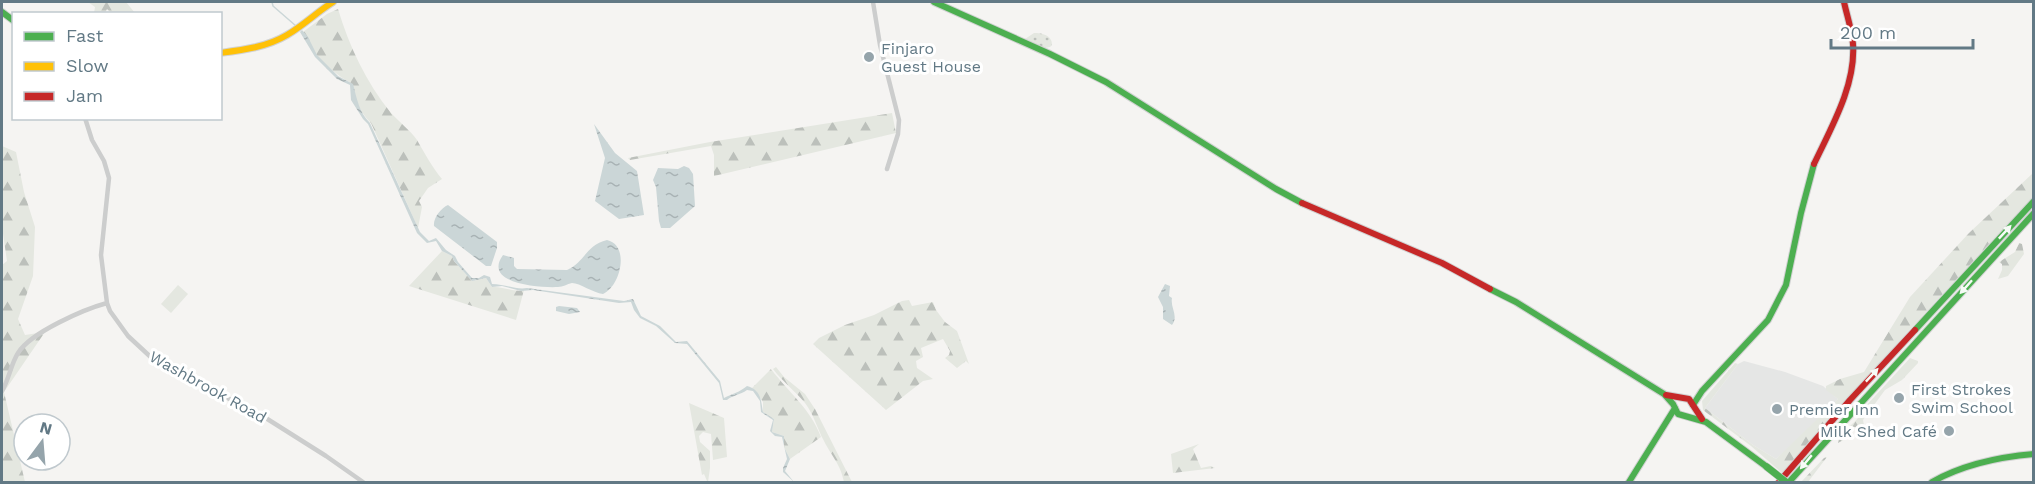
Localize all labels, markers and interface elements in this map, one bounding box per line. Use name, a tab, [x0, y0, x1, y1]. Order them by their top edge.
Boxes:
legend	[12, 12, 222, 120]
scale bar	[1831, 12, 1974, 50]
text: 200 m	[1840, 22, 1896, 43]
text: Fast	[66, 25, 104, 46]
place label: Finjaro Guest House	[881, 39, 981, 76]
marker: Finjaro Guest House	[862, 50, 876, 64]
text: Slow	[66, 55, 109, 76]
text: Jam	[66, 85, 103, 106]
one-way arrow	[1998, 225, 2011, 240]
one-way arrow	[1959, 280, 1973, 295]
street label: Washbrook Road	[146, 347, 270, 427]
one-way arrow	[1865, 369, 1879, 383]
place label: First Strokes Swim School	[1911, 380, 2013, 417]
marker: First Strokes Swim School	[1892, 391, 1906, 405]
place label: Premier Inn	[1789, 400, 1879, 419]
marker: Premier Inn	[1770, 402, 1784, 416]
north arrow	[12, 412, 72, 472]
text: N	[38, 417, 54, 439]
place label: Milk Shed Café	[1820, 422, 1937, 441]
marker: Milk Shed Café	[1942, 424, 1956, 438]
one-way arrow	[1800, 454, 1813, 469]

